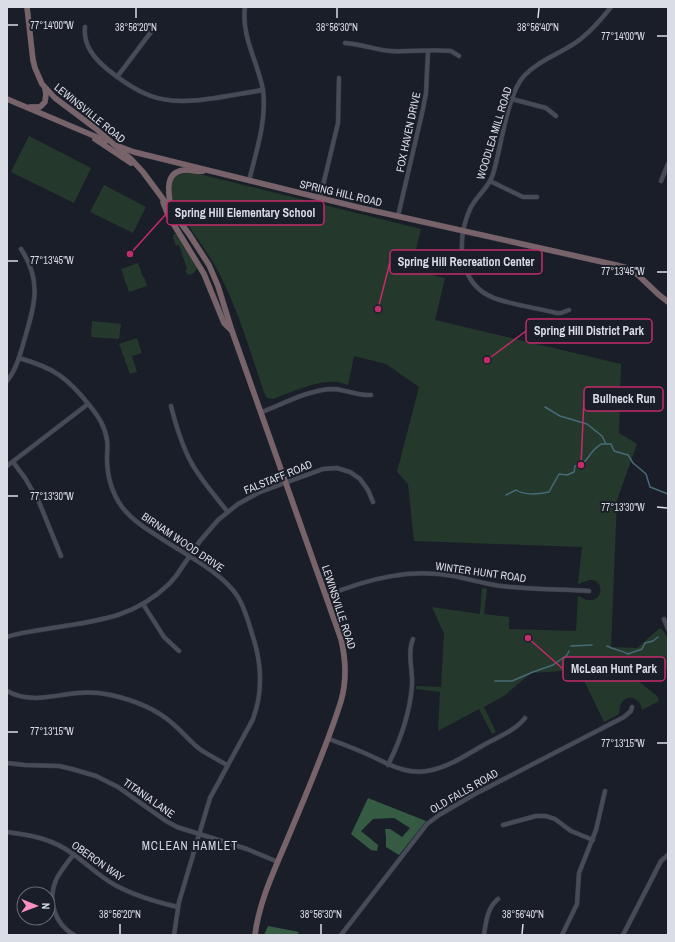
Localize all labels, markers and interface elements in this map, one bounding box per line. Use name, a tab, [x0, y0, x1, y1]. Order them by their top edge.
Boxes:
text: 77°14'00"W	[30, 19, 74, 32]
text: 38°56'20"N	[115, 21, 157, 34]
text: 38°56'30"N	[316, 21, 358, 34]
text: 38°56'40"N	[517, 21, 559, 34]
text: 77°14'00"W	[601, 30, 645, 43]
street label: LEWINSVILLE ROAD	[52, 80, 128, 146]
street label: WOODLEA MILL ROAD	[473, 85, 515, 181]
street label: FOX HAVEN DRIVE	[393, 91, 423, 173]
street label: SPRING HILL ROAD	[298, 177, 384, 209]
callout: Spring Hill Elementary School	[167, 201, 324, 225]
text: Spring Hill Elementary School	[175, 205, 316, 221]
callout: Spring Hill Recreation Center	[390, 250, 542, 274]
text: 77°13'45"W	[30, 254, 74, 267]
text: Spring Hill Recreation Center	[398, 254, 535, 270]
text: 77°13'45"W	[601, 265, 645, 278]
callout: Spring Hill District Park	[526, 319, 652, 343]
text: Spring Hill District Park	[534, 323, 644, 339]
callout: Bullneck Run	[584, 387, 663, 411]
text: Bullneck Run	[593, 391, 655, 407]
street label: FALSTAFF ROAD	[242, 457, 314, 497]
text: 77°13'30"W	[30, 490, 74, 503]
text: 77°13'30"W	[601, 501, 645, 514]
street label: BIRNAM WOOD DRIVE	[139, 509, 227, 575]
street label: WINTER HUNT ROAD	[435, 559, 527, 585]
street label: LEWINSVILLE ROAD	[319, 563, 359, 651]
callout: McLean Hunt Park	[563, 657, 665, 681]
text: McLean Hunt Park	[571, 661, 657, 677]
text: 77°13'15"W	[30, 725, 74, 738]
text: 77°13'15"W	[601, 737, 645, 750]
street label: OLD FALLS ROAD	[427, 766, 501, 816]
street label: TITANIA LANE	[121, 775, 177, 821]
street label: OBERON WAY	[69, 838, 127, 884]
district label: MCLEAN HAMLET	[142, 838, 238, 854]
north arrow	[16, 886, 56, 926]
text: N	[39, 903, 53, 910]
text: 38°56'20"N	[99, 908, 141, 921]
text: 38°56'30"N	[300, 908, 342, 921]
text: 38°56'40"N	[502, 908, 544, 921]

